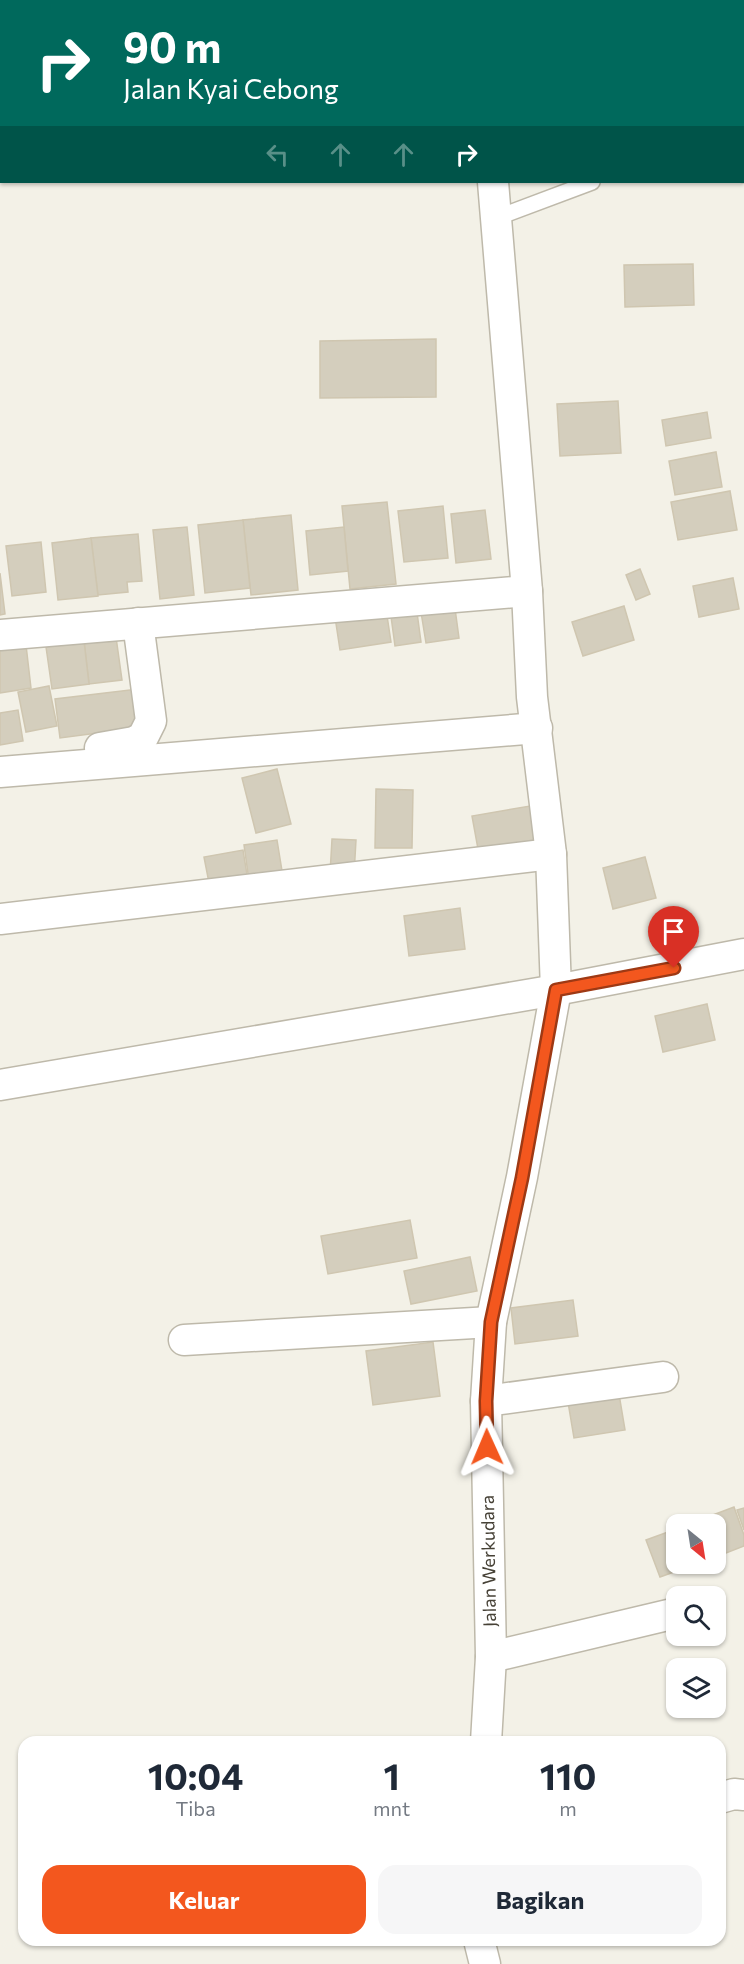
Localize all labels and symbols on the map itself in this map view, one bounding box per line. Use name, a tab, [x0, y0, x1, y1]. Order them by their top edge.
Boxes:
pin	[648, 906, 699, 968]
position arrow	[455, 1415, 519, 1479]
street label: Jalan Werkudara	[476, 1495, 500, 1627]
north arrow	[666, 1514, 726, 1574]

